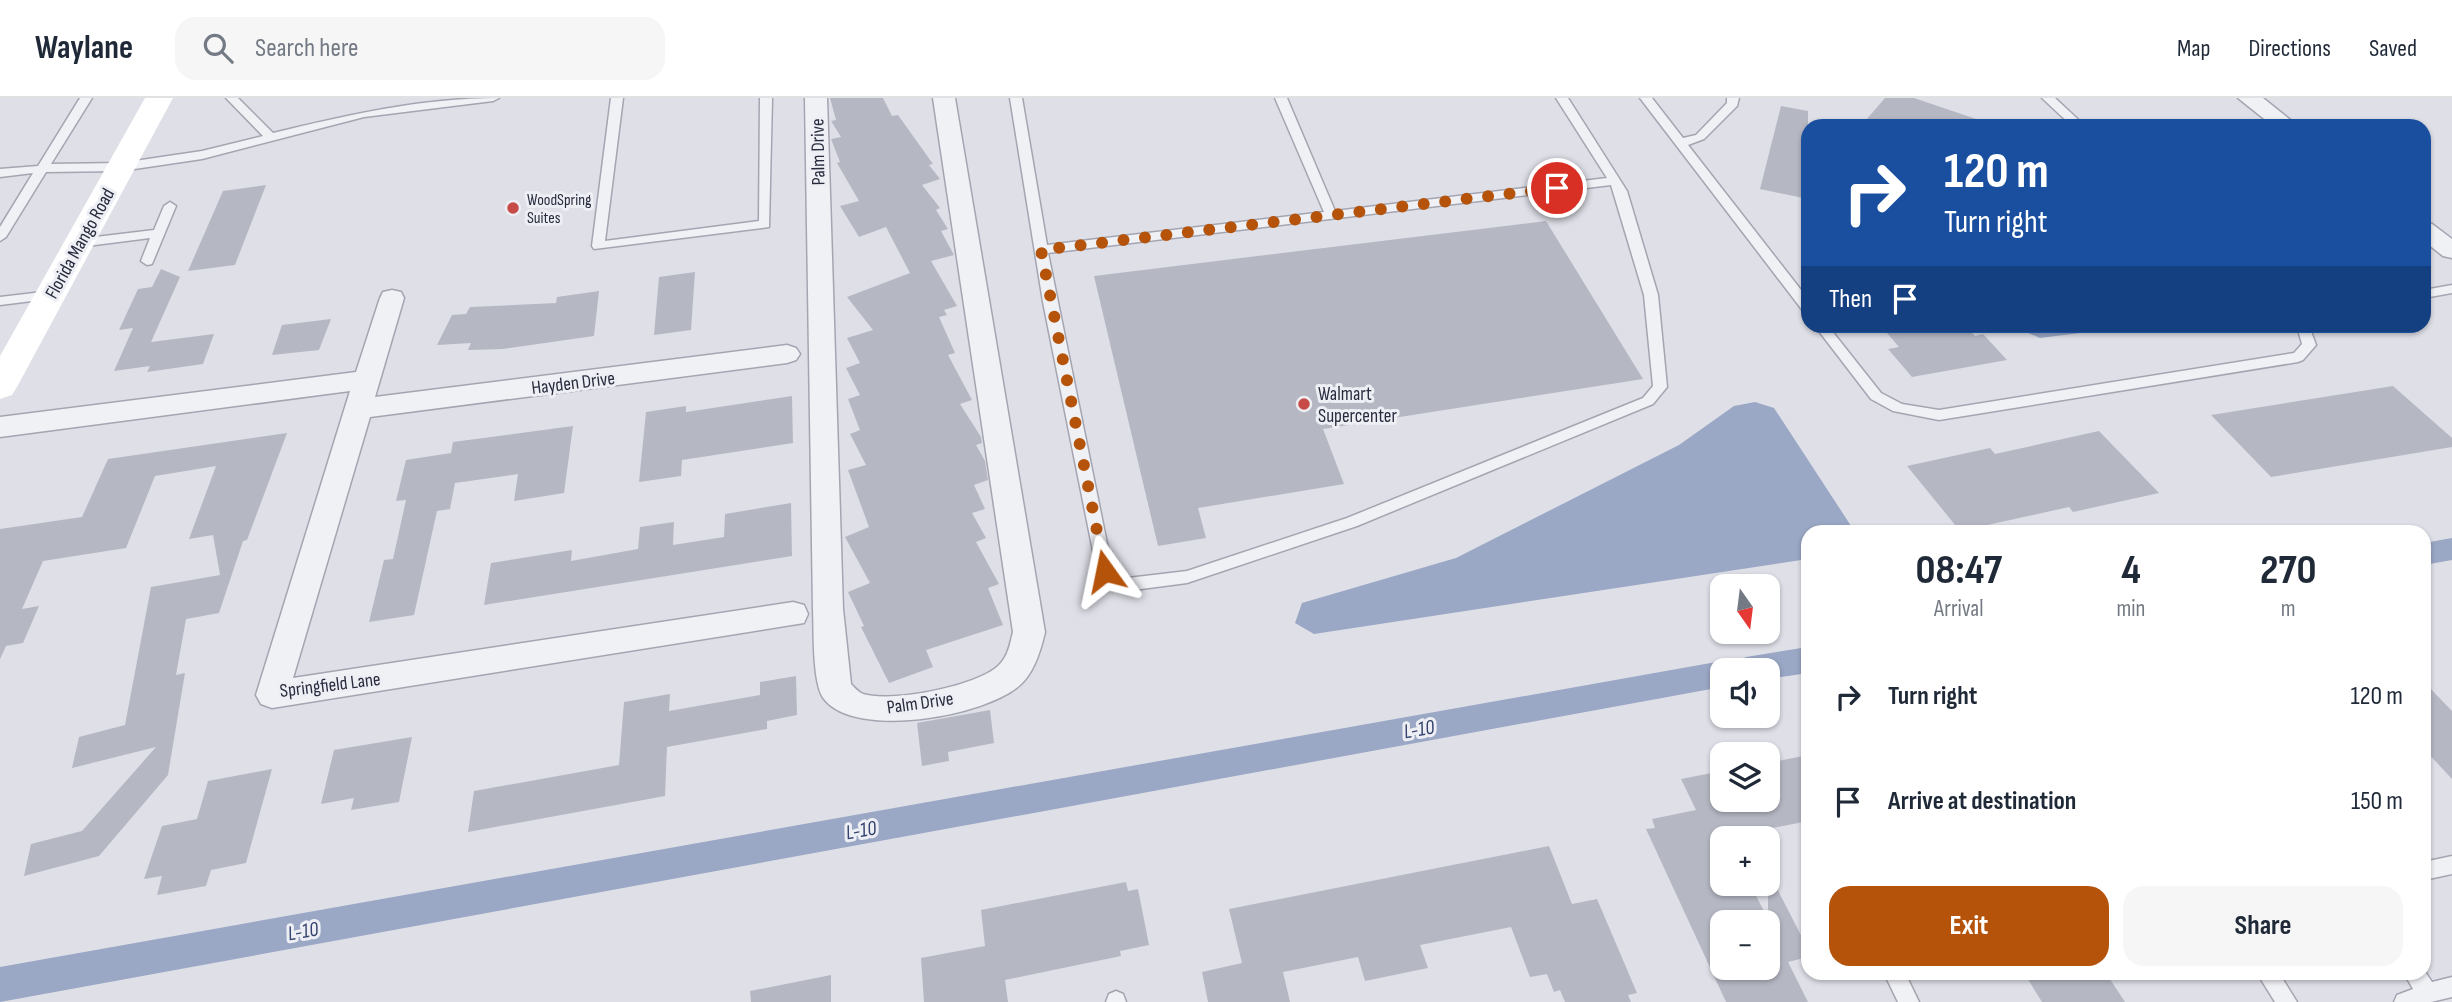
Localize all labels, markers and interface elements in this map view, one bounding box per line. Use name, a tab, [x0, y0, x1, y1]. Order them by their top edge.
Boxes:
search box	[175, 17, 665, 80]
text: Waylane	[35, 28, 133, 68]
icon: search	[199, 29, 237, 67]
text: Search here	[255, 33, 358, 64]
text: Map	[2177, 34, 2210, 63]
text: Directions	[2248, 34, 2331, 63]
text: Saved	[2369, 34, 2417, 63]
street label: Palm Drive	[806, 118, 831, 186]
text: 120 m	[1944, 143, 2049, 202]
icon: right	[1829, 147, 1920, 238]
pin	[1527, 158, 1587, 218]
icon: arrive	[1538, 169, 1576, 207]
street label: Florida Mango Road	[41, 184, 120, 303]
place label: WoodSpring Suites	[527, 191, 591, 228]
marker: WoodSpring Suites	[505, 200, 521, 216]
text: Turn right	[1944, 203, 2048, 242]
icon: arrive	[1886, 280, 1924, 318]
text: Then	[1829, 284, 1872, 315]
street label: Hayden Drive	[530, 367, 616, 400]
place label: Walmart Supercenter	[1318, 383, 1397, 428]
marker: Walmart Supercenter	[1296, 396, 1312, 412]
position arrow	[1068, 534, 1142, 608]
text: 08:47	[1916, 545, 2002, 596]
text: 4	[2121, 545, 2141, 596]
text: 270	[2260, 545, 2316, 596]
north arrow	[1710, 574, 1780, 644]
map controls	[1710, 574, 1780, 980]
text: Arrival	[1934, 595, 1983, 623]
text: min	[2116, 595, 2145, 623]
text: m	[2281, 595, 2296, 623]
button: sound	[1710, 658, 1780, 728]
street label: Springfield Lane	[279, 668, 382, 703]
icon: right	[1829, 678, 1867, 716]
text: Turn right	[1888, 681, 1977, 712]
text: 120 m	[2350, 681, 2403, 712]
street label: Palm Drive	[885, 687, 955, 720]
water label: L-10	[1402, 714, 1437, 744]
button: layers	[1710, 742, 1780, 812]
icon: arrive	[1829, 783, 1867, 821]
text: Arrive at destination	[1888, 786, 2076, 817]
text: 150 m	[2351, 786, 2403, 817]
water label: L-10	[844, 815, 879, 845]
button: +	[1710, 826, 1780, 896]
button: Exit	[1829, 886, 2109, 966]
button: Share	[2123, 886, 2403, 966]
button: −	[1710, 910, 1780, 980]
water label: L-10	[286, 916, 321, 946]

